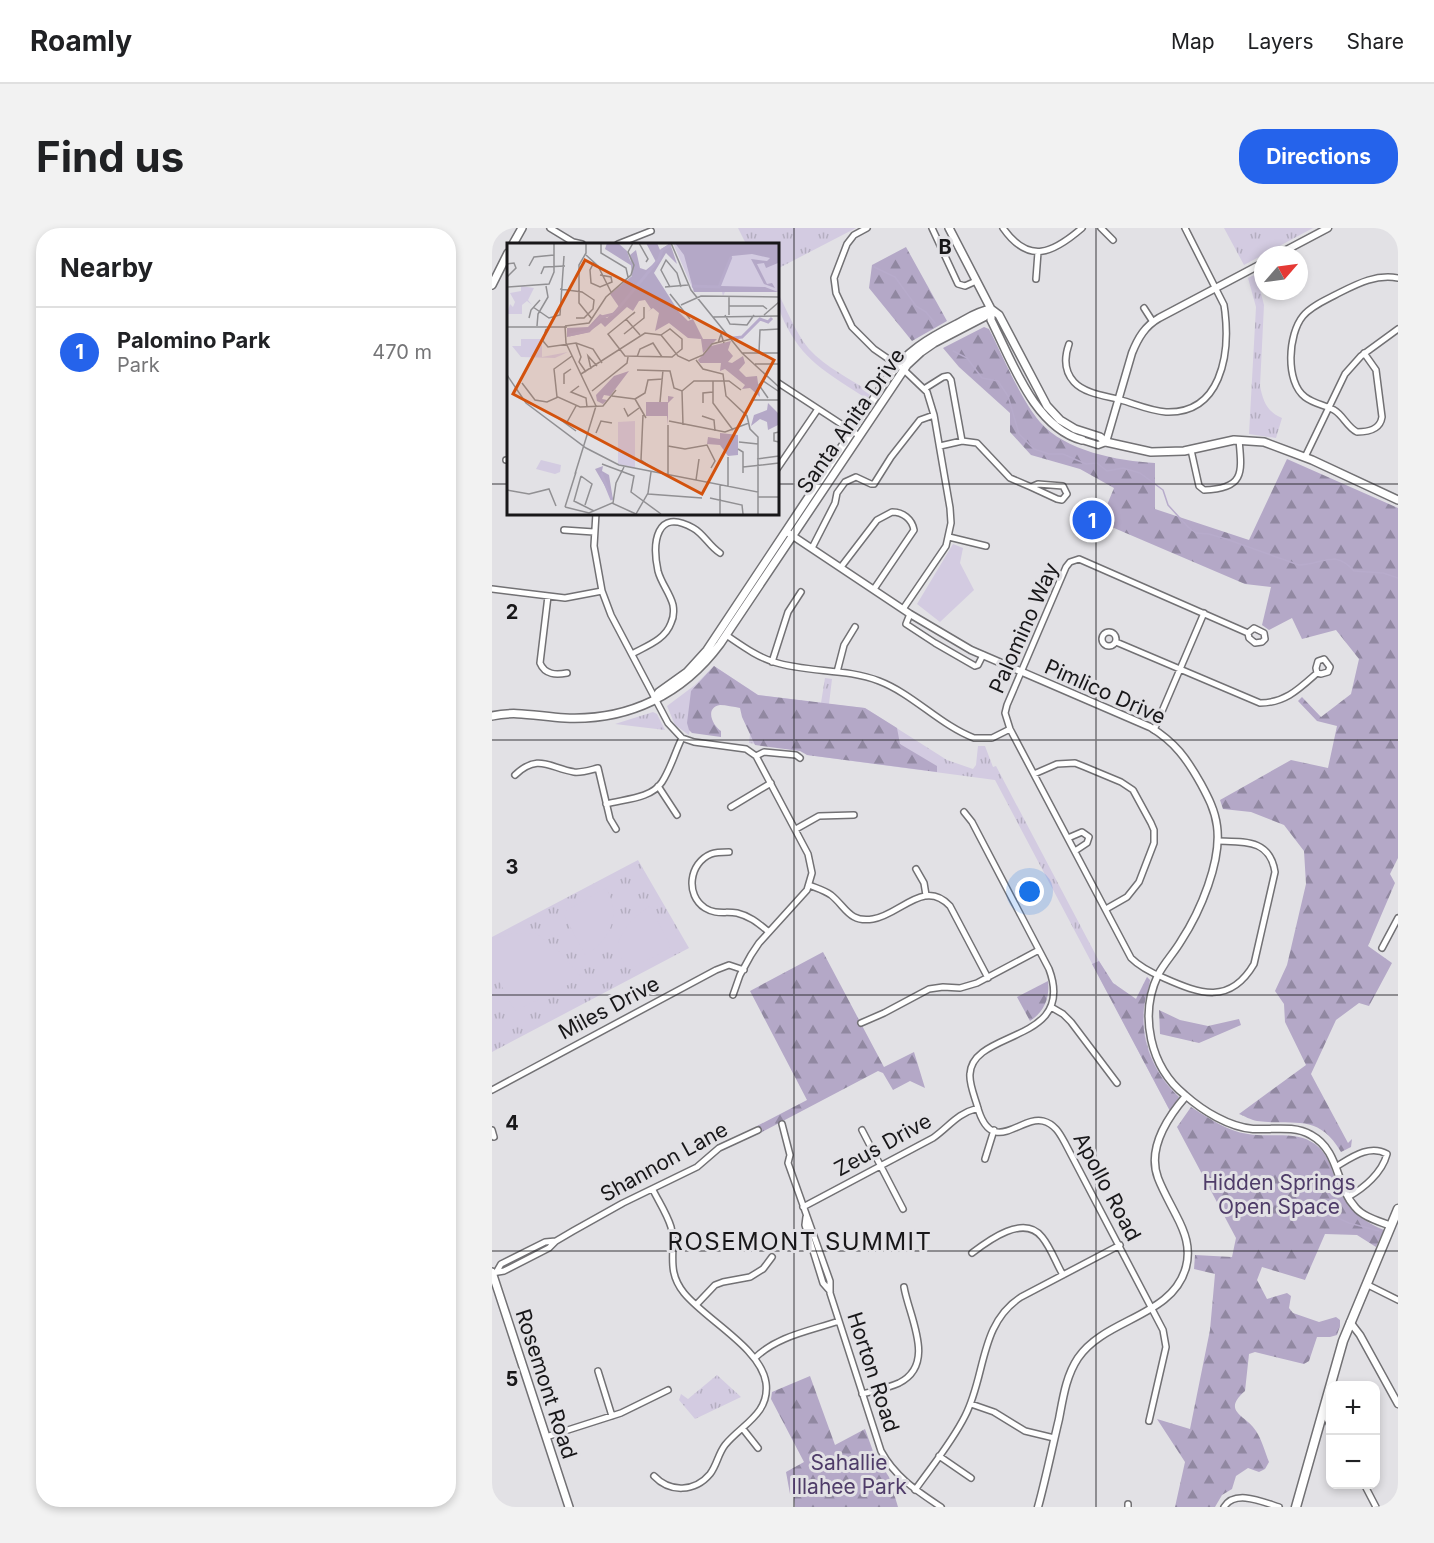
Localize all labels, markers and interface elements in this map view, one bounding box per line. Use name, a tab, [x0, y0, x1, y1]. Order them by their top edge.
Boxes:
text: Roamly	[30, 24, 132, 58]
text: Map	[1171, 29, 1215, 54]
text: Layers	[1248, 29, 1314, 54]
text: Share	[1347, 29, 1404, 54]
button: Directions	[1239, 129, 1398, 184]
text: Find us	[36, 131, 184, 182]
text: B	[938, 235, 952, 259]
inset map	[507, 243, 778, 514]
north arrow	[1254, 246, 1308, 300]
text: Nearby	[60, 252, 153, 283]
text: Palomino Park	[117, 327, 270, 353]
text: 1	[75, 340, 84, 364]
text: 470 m	[372, 340, 432, 364]
street label: Santa Anita Drive	[791, 343, 910, 498]
text: Park	[117, 353, 160, 377]
pin: 1	[1072, 498, 1112, 542]
street label: Palomino Way	[984, 559, 1064, 697]
text: 2	[506, 600, 518, 624]
street label: Pimlico Drive	[1041, 654, 1170, 729]
text: 3	[506, 855, 518, 879]
your location	[1015, 877, 1044, 906]
street label: Miles Drive	[554, 971, 663, 1045]
street label: Zeus Drive	[830, 1108, 936, 1181]
text: 4	[505, 1111, 519, 1135]
street label: Shannon Lane	[596, 1116, 732, 1207]
street label: Apollo Road	[1068, 1128, 1146, 1245]
park label: Hidden Springs Open Space	[1203, 1170, 1356, 1219]
district label: ROSEMONT SUMMIT	[667, 1227, 933, 1256]
street label: Rosemont Road	[510, 1306, 582, 1462]
street label: Horton Road	[842, 1309, 905, 1435]
text: 5	[506, 1367, 518, 1391]
map controls	[1326, 1381, 1380, 1489]
button: +	[1326, 1381, 1380, 1435]
button: −	[1326, 1435, 1380, 1489]
park label: Sahallie Illahee Park	[791, 1450, 907, 1499]

